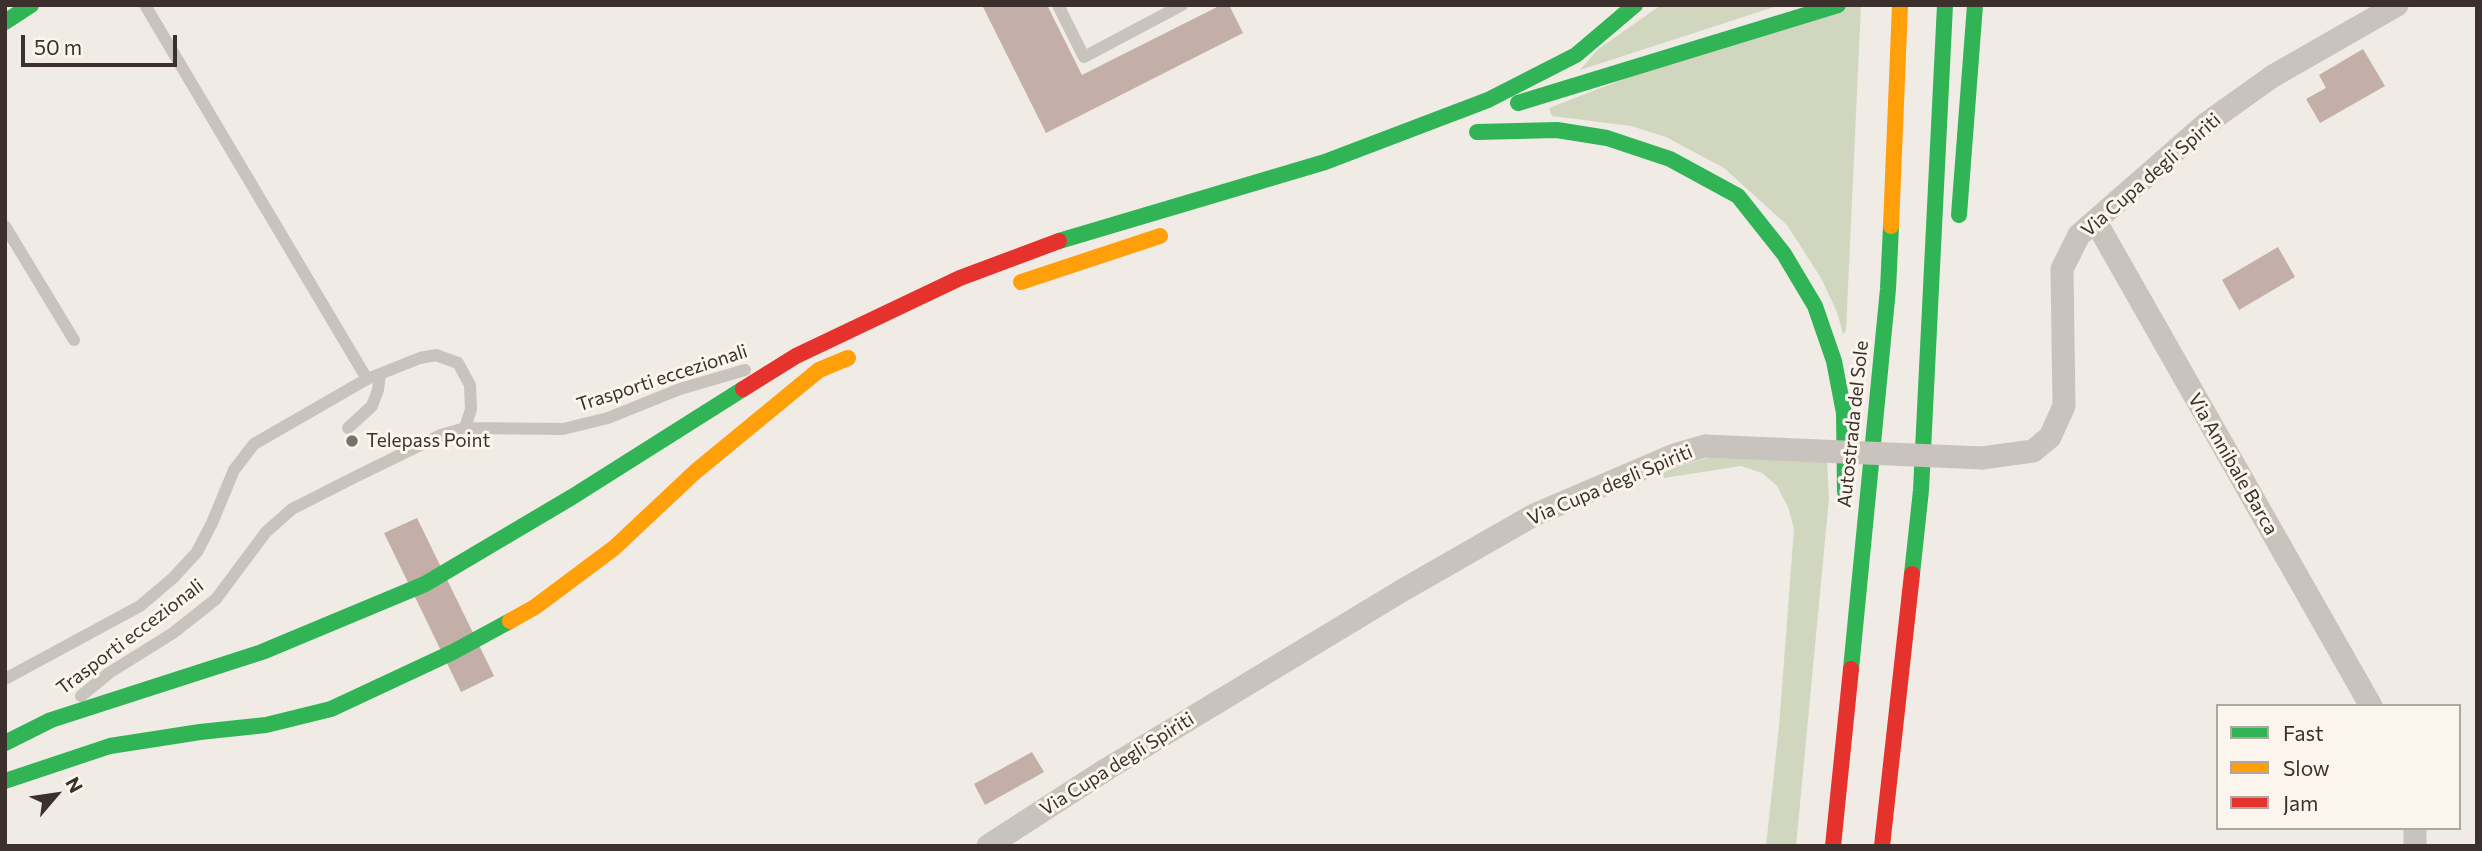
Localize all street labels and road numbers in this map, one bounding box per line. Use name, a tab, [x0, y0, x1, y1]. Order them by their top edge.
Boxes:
street label: Via Cupa degli Spiriti	[2077, 108, 2225, 242]
street label: Trasporti eccezionali	[574, 340, 750, 416]
street label: Autostrada del Sole	[1833, 340, 1873, 508]
street label: Via Annibale Barca	[2183, 389, 2283, 539]
street label: Via Cupa degli Spiriti	[1524, 440, 1696, 530]
street label: Trasporti eccezionali	[52, 574, 208, 700]
street label: Via Cupa degli Spiriti	[1036, 707, 1198, 821]

